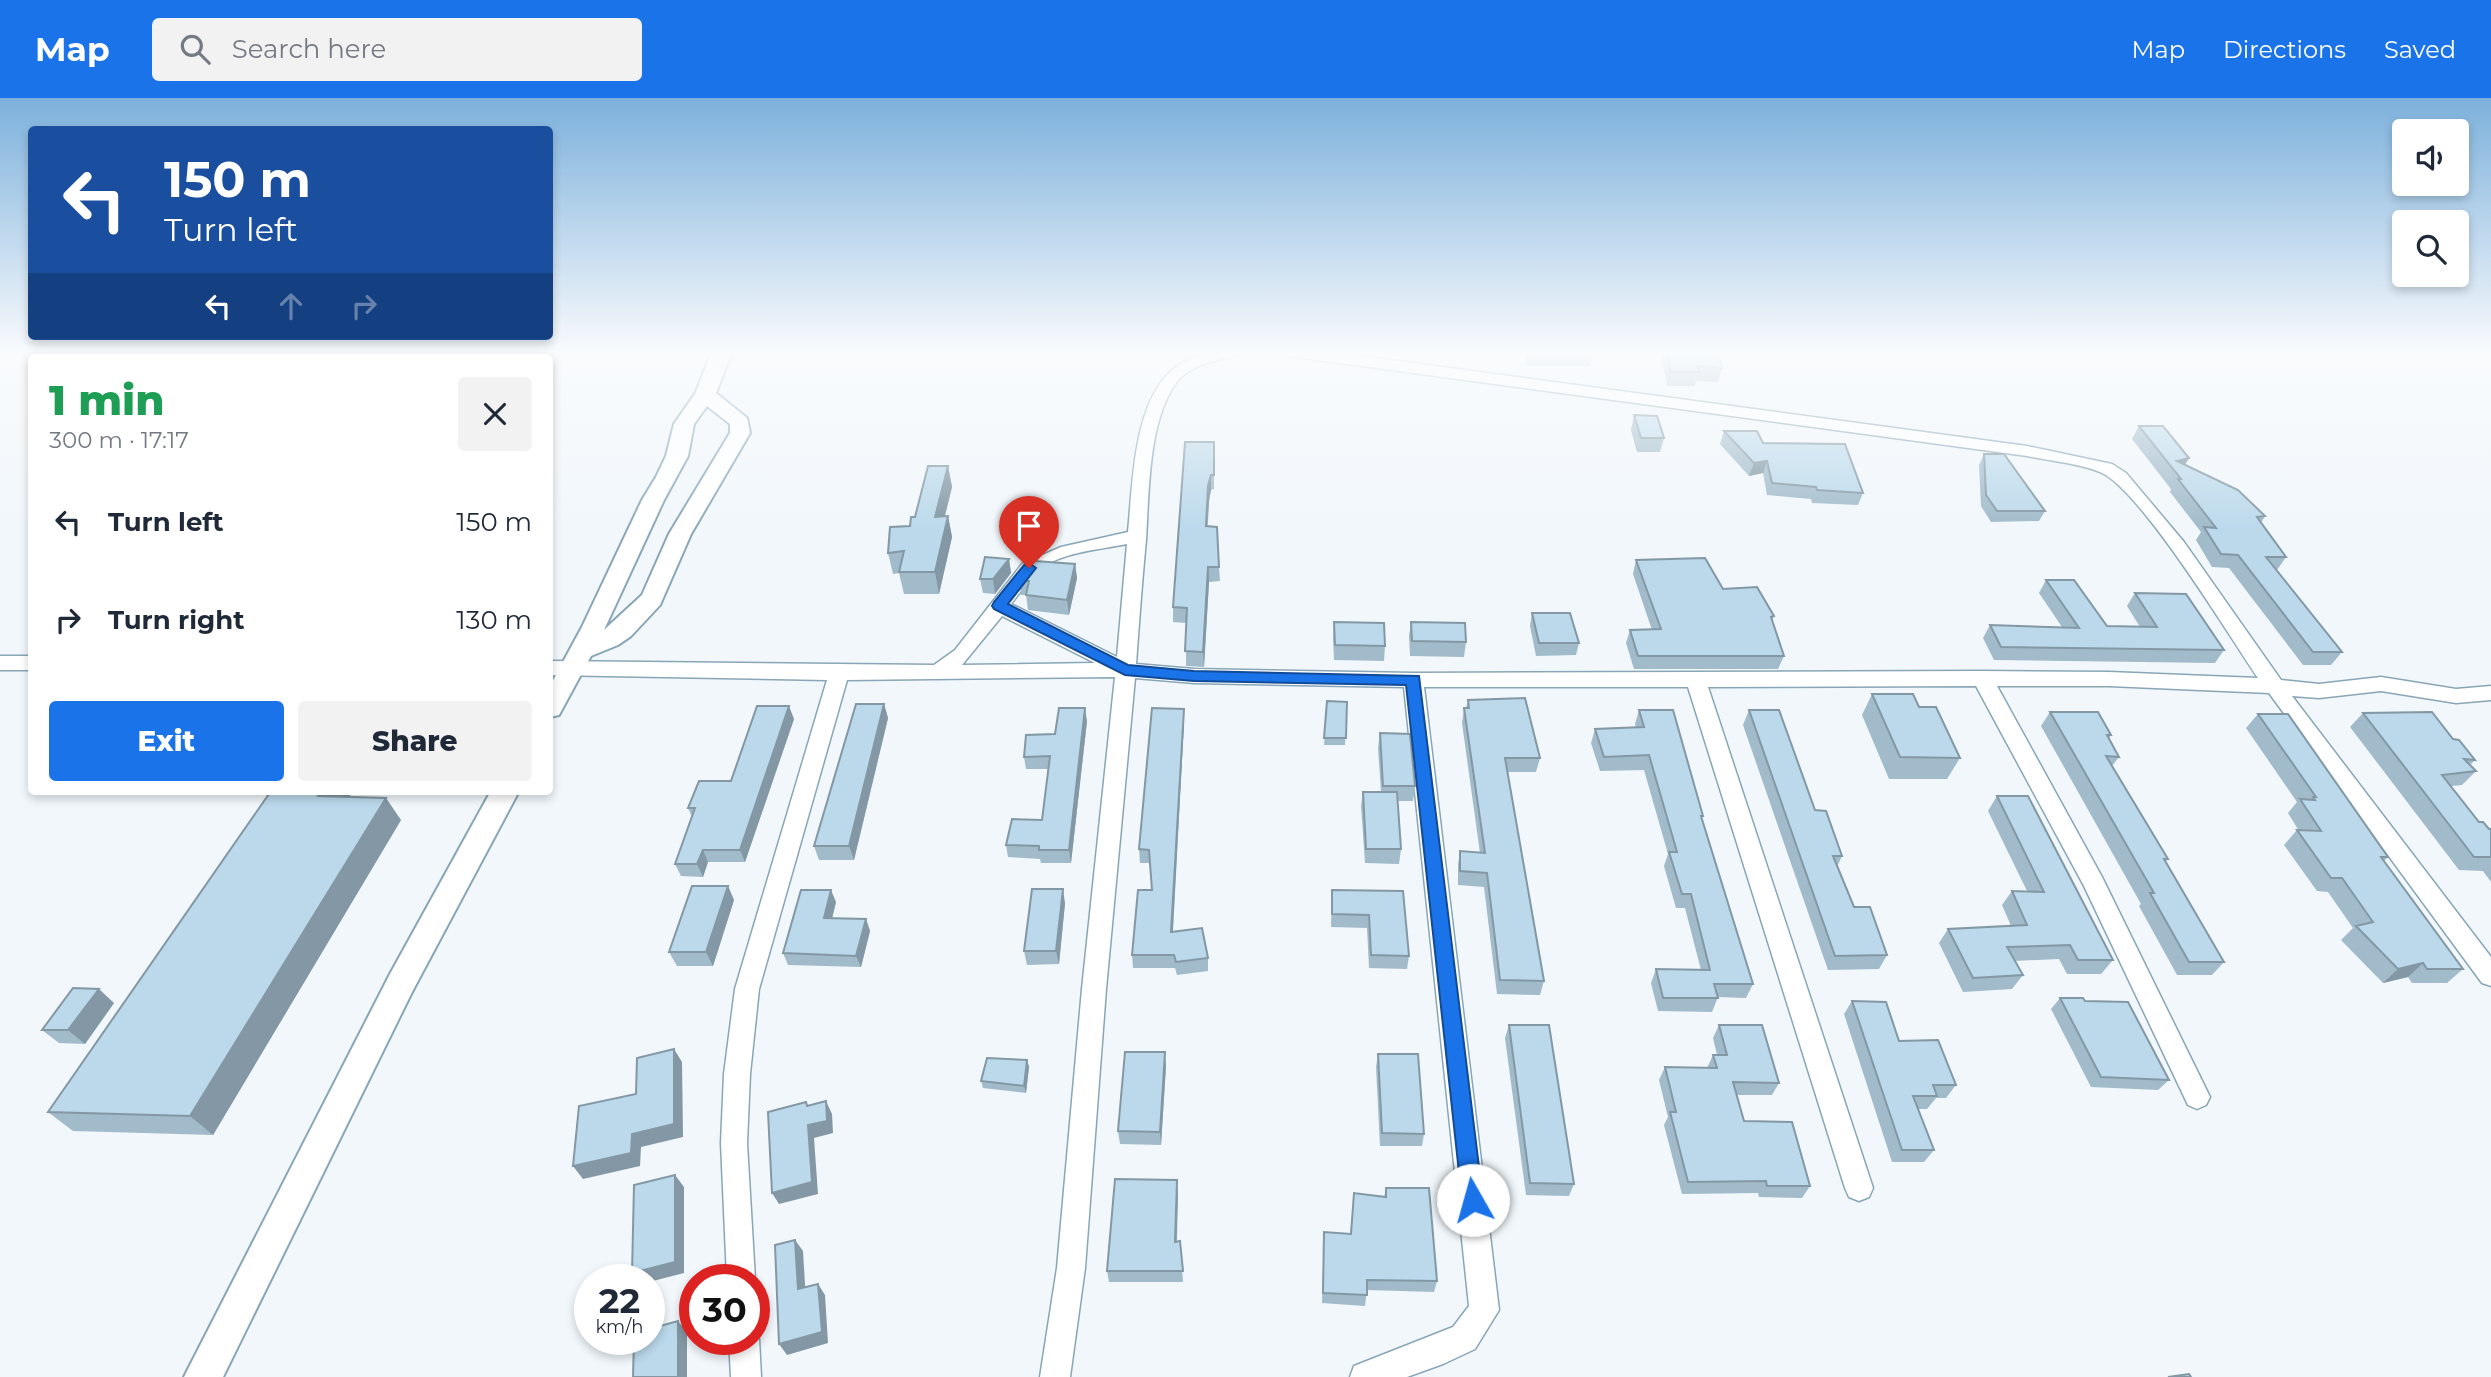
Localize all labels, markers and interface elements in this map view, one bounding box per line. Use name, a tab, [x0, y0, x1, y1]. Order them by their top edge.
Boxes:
search box	[152, 18, 642, 81]
text: Map	[35, 29, 110, 69]
icon: search	[176, 30, 214, 68]
text: Search here	[232, 33, 386, 65]
text: Map	[2132, 35, 2185, 64]
text: Directions	[2223, 35, 2346, 64]
text: Saved	[2384, 35, 2456, 64]
map controls	[2392, 119, 2469, 287]
button: sound	[2392, 119, 2469, 196]
text: 150 m	[164, 150, 311, 209]
icon: left	[49, 154, 140, 245]
text: Turn left	[164, 210, 298, 249]
button: search	[2392, 210, 2469, 287]
icon: left	[199, 287, 237, 325]
icon: ahead	[272, 287, 310, 325]
icon: right	[345, 287, 383, 325]
text: 1 min	[49, 374, 165, 426]
button: close	[458, 377, 532, 451]
text: 300 m · 17:17	[49, 426, 189, 454]
pin	[999, 496, 1059, 568]
icon: left	[49, 503, 87, 541]
text: Turn left	[108, 506, 224, 538]
text: 150 m	[456, 506, 532, 538]
icon: arrive	[1010, 507, 1048, 545]
icon: right	[49, 601, 87, 639]
text: Turn right	[108, 604, 244, 636]
text: 130 m	[456, 604, 532, 636]
button: Exit	[49, 701, 284, 781]
button: Share	[298, 701, 532, 781]
position arrow	[1436, 1163, 1510, 1237]
speed limit sign: 30	[679, 1264, 770, 1355]
text: 22	[599, 1279, 640, 1322]
text: km/h	[595, 1316, 644, 1338]

